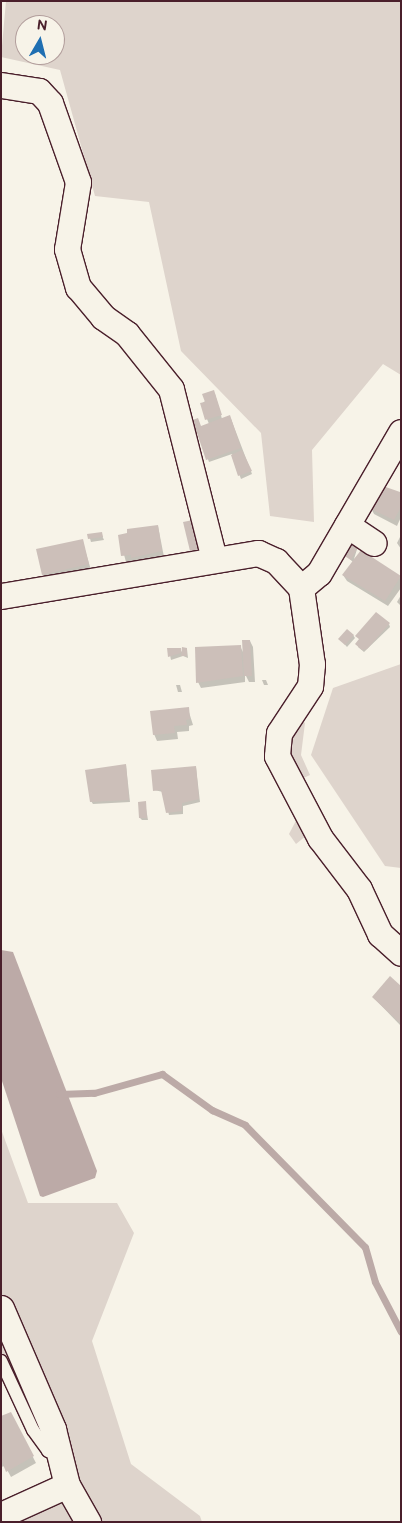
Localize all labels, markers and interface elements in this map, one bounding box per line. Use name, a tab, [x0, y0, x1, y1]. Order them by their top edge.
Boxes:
north arrow	[15, 15, 65, 65]
text: N	[36, 16, 48, 35]

